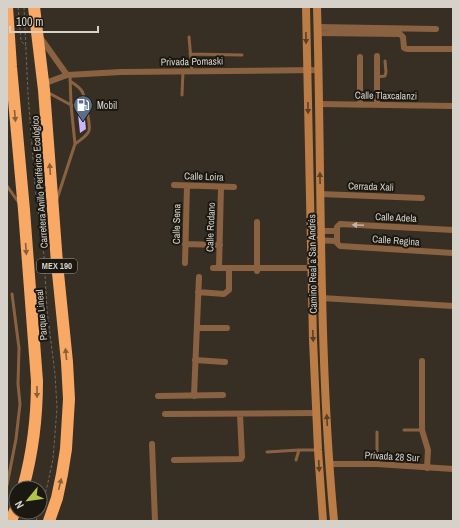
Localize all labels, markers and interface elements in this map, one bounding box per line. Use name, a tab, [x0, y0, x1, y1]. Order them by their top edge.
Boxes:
scale bar	[10, 8, 98, 34]
text: 100 m	[16, 14, 43, 30]
one-way arrow	[303, 32, 310, 44]
street label: Privada Pomaski	[161, 54, 223, 69]
street label: Calle Tlaxcalanzi	[355, 88, 417, 103]
fuel station icon: Mobil	[72, 94, 94, 122]
place label: Mobil	[97, 99, 117, 112]
one-way arrow	[305, 102, 311, 115]
one-way arrow	[12, 110, 18, 122]
street label: Carretera Anillo Periférico Ecológico	[28, 115, 51, 249]
one-way arrow	[46, 163, 53, 175]
street label: Calle Loira	[184, 169, 224, 184]
one-way arrow	[317, 171, 323, 184]
street label: Cerrada Xali	[348, 179, 394, 194]
street label: Calle Rodano	[203, 202, 218, 252]
street label: Calle Sena	[170, 203, 183, 244]
street label: Calle Adela	[375, 210, 417, 225]
street label: Camino Real a San Andrés	[305, 214, 320, 314]
one-way arrow	[352, 222, 364, 229]
street label: Calle Regina	[372, 232, 420, 249]
one-way arrow	[23, 243, 30, 255]
road number: MEX 190	[37, 259, 77, 273]
street label: Parque Lineal	[33, 289, 50, 341]
one-way arrow	[310, 330, 316, 343]
one-way arrow	[63, 348, 69, 361]
one-way arrow	[34, 386, 40, 399]
one-way arrow	[323, 414, 330, 426]
street label: Privada 28 Sur	[364, 449, 420, 464]
one-way arrow	[315, 460, 322, 472]
one-way arrow	[57, 477, 63, 490]
north arrow	[8, 480, 48, 520]
text: N	[12, 499, 27, 511]

